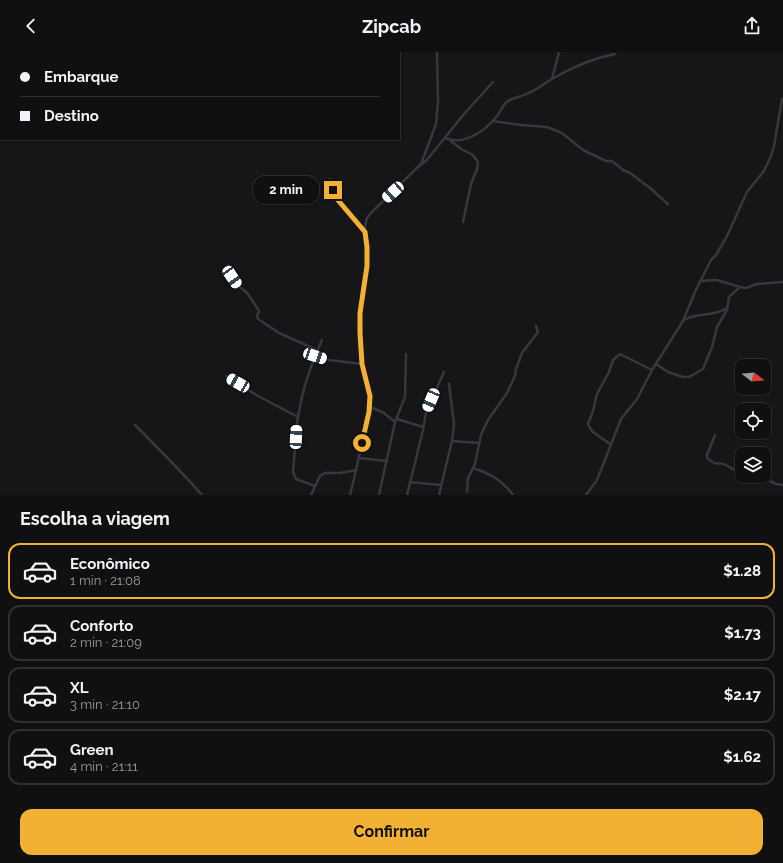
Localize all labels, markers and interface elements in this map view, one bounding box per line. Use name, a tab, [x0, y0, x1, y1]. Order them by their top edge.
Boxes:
icon: back	[20, 15, 42, 37]
icon: share	[741, 15, 763, 37]
text: Zipcab	[362, 16, 421, 37]
text: Embarque	[44, 68, 119, 86]
text: Destino	[44, 107, 99, 125]
callout: 2 min	[253, 176, 319, 204]
car	[380, 180, 406, 204]
route end	[324, 181, 342, 199]
text: 2 min	[269, 182, 303, 197]
car	[220, 264, 244, 290]
car	[302, 347, 328, 365]
north arrow	[735, 359, 771, 395]
map controls	[735, 359, 771, 483]
car	[225, 372, 251, 394]
car	[421, 387, 441, 413]
button: locate	[735, 403, 771, 439]
car	[289, 425, 303, 449]
route start	[353, 434, 371, 452]
button: layers	[735, 447, 771, 483]
text: Escolha a viagem	[20, 508, 170, 529]
icon: car	[22, 553, 58, 589]
text: Econômico	[70, 555, 150, 573]
text: $1.28	[723, 562, 761, 580]
text: 1 min · 21:08	[70, 573, 141, 588]
icon: car	[22, 615, 58, 651]
text: Conforto	[70, 617, 133, 635]
text: $1.73	[724, 624, 761, 642]
text: 2 min · 21:09	[70, 635, 142, 650]
icon: car	[22, 677, 58, 713]
text: XL	[70, 679, 88, 697]
text: $2.17	[724, 686, 761, 704]
text: 3 min · 21:10	[70, 697, 140, 712]
icon: car	[22, 739, 58, 775]
text: Green	[70, 741, 114, 759]
text: $1.62	[723, 748, 761, 766]
text: 4 min · 21:11	[70, 759, 138, 774]
button: Confirmar	[20, 809, 763, 855]

